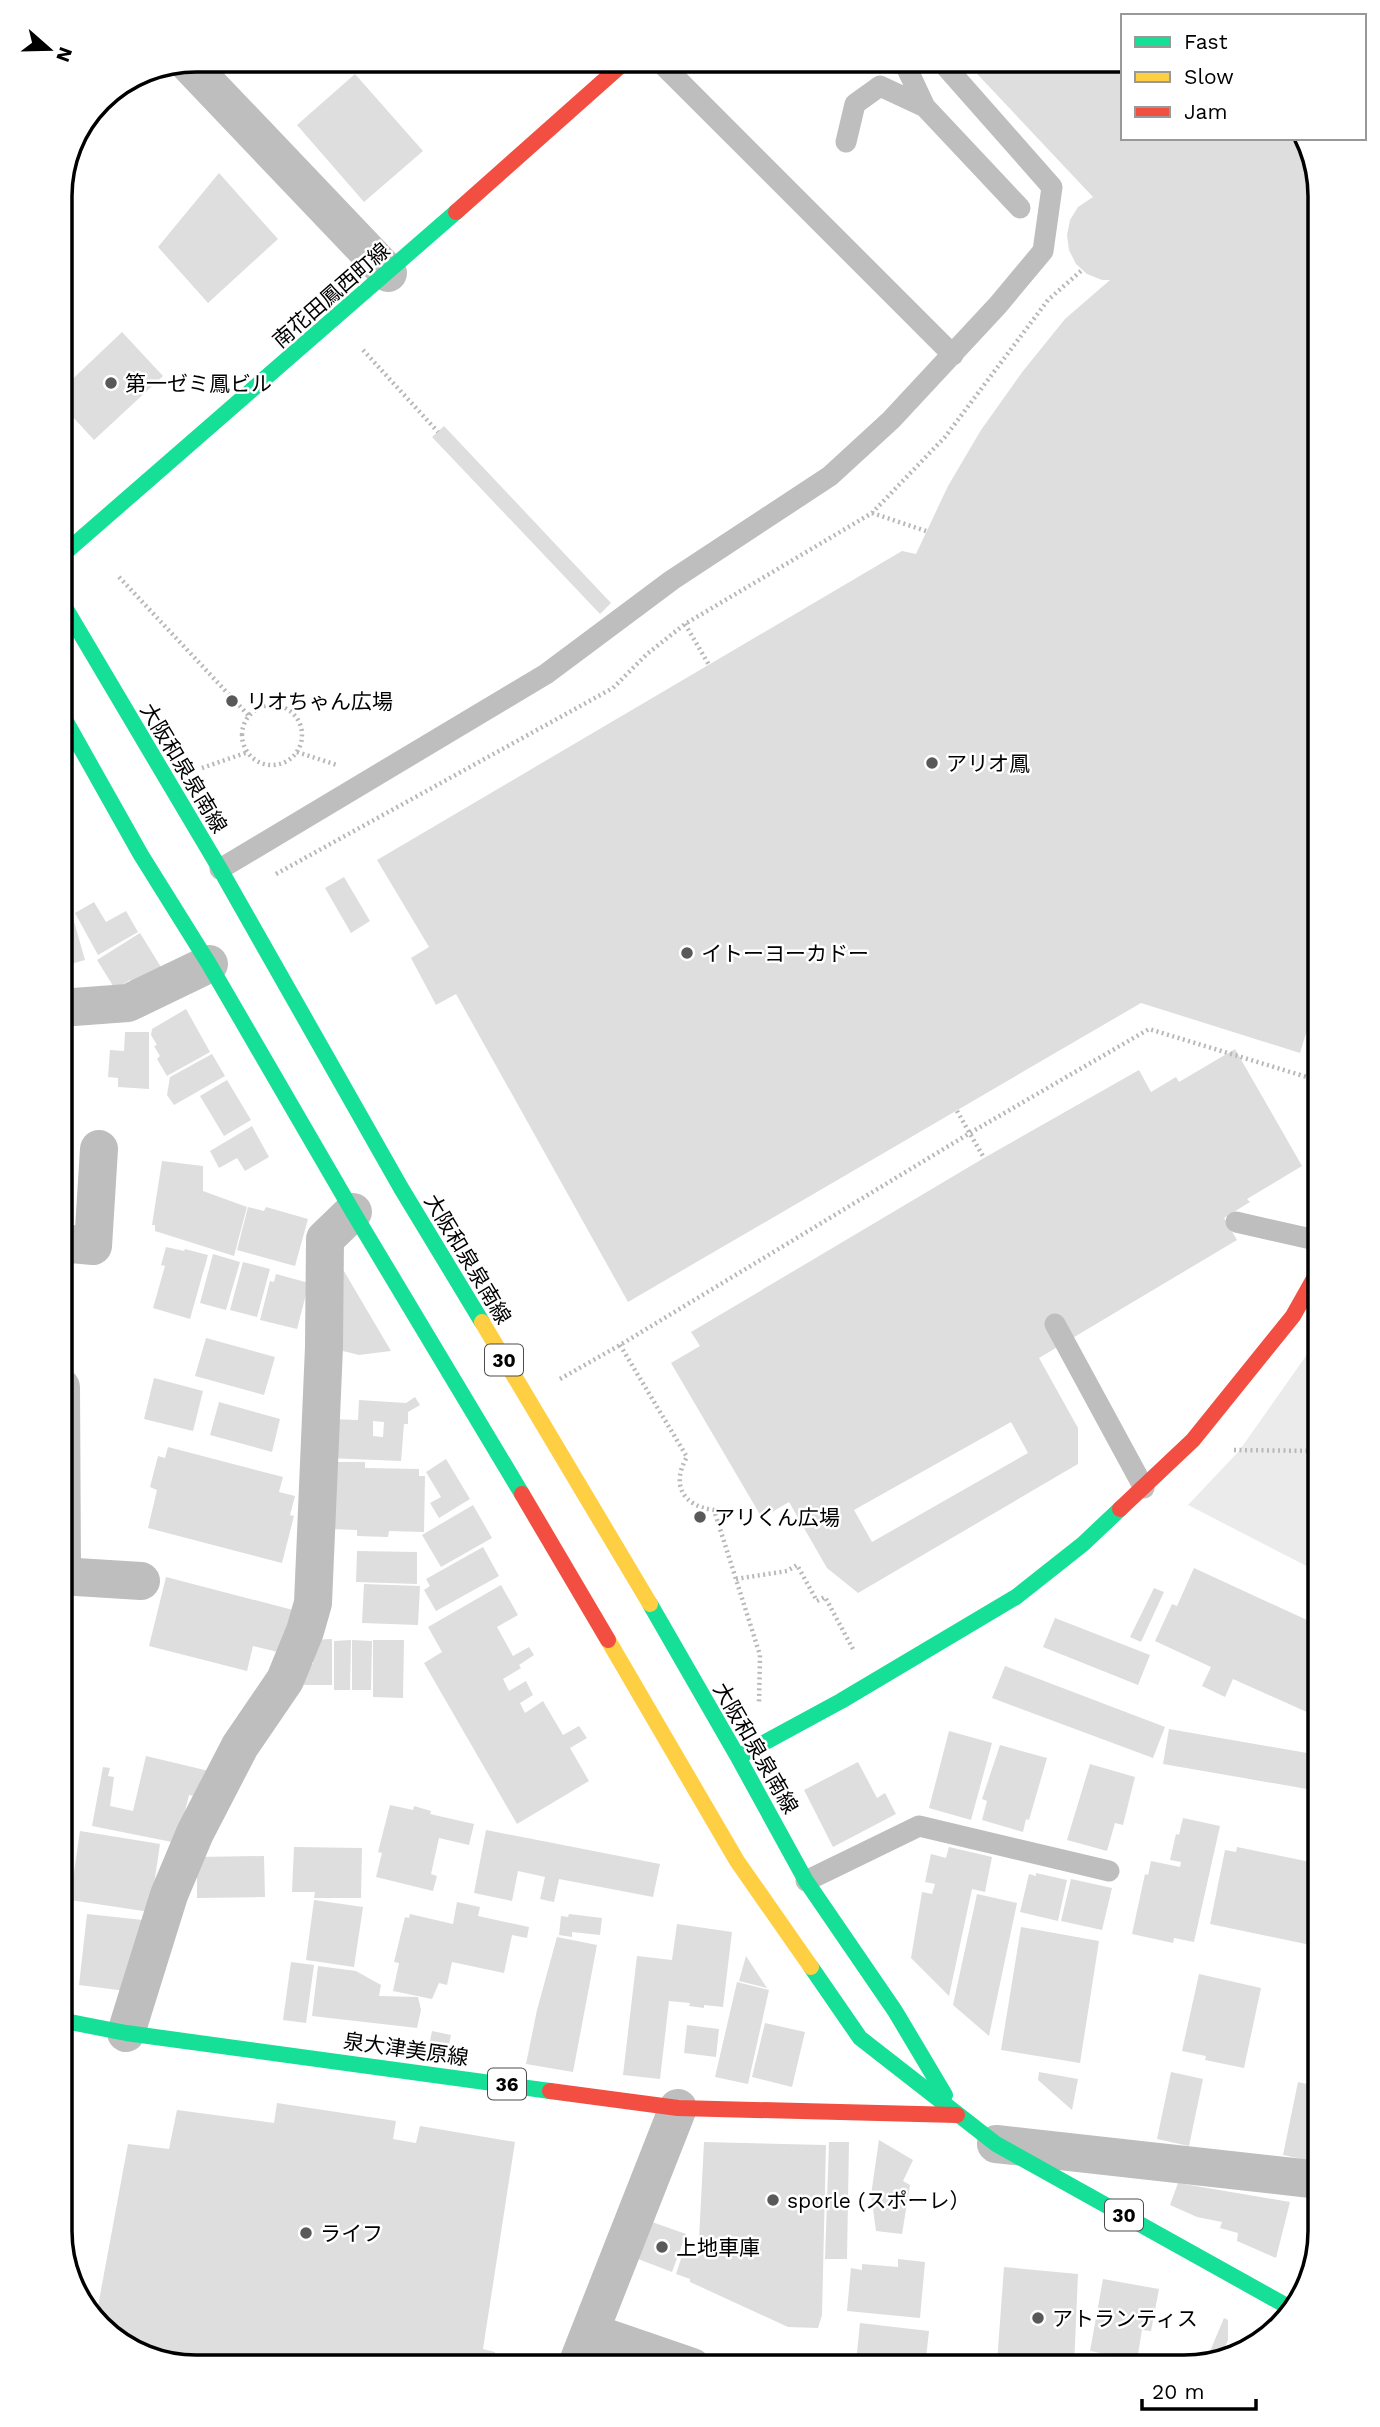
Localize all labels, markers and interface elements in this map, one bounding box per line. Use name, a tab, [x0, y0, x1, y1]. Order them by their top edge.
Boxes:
north arrow	[14, 14, 84, 84]
legend	[1121, 14, 1366, 140]
text: Fast	[1184, 29, 1228, 54]
text: N	[51, 44, 78, 65]
text: Slow	[1184, 64, 1234, 89]
text: Jam	[1184, 99, 1227, 124]
street label: 南花田鳳西町線	[267, 237, 395, 353]
place label: 第一ゼミ鳳ビル	[125, 371, 272, 396]
marker: 第一ゼミ鳳ビル	[103, 375, 119, 391]
place label: リオちゃん広場	[246, 689, 393, 714]
marker: リオちゃん広場	[224, 693, 240, 709]
street label: 大阪和泉泉南線	[135, 699, 233, 837]
place label: アリオ鳳	[946, 751, 1030, 776]
marker: アリオ鳳	[924, 755, 940, 771]
place label: イトーヨーカドー	[701, 941, 869, 966]
marker: イトーヨーカドー	[679, 945, 695, 961]
street label: 大阪和泉泉南線	[419, 1190, 517, 1328]
road number: 30	[485, 1344, 523, 1376]
place label: アリくん広場	[714, 1505, 840, 1530]
marker: アリくん広場	[692, 1509, 708, 1525]
street label: 大阪和泉泉南線	[708, 1678, 804, 1818]
street label: 泉大津美原線	[342, 2028, 470, 2070]
road number: 36	[488, 2068, 526, 2100]
place label: sporle (スポーレ）	[787, 2188, 970, 2213]
marker: sporle (スポーレ）	[765, 2192, 781, 2208]
road number: 30	[1105, 2200, 1143, 2230]
place label: ライフ	[320, 2221, 383, 2246]
marker: ライフ	[298, 2225, 314, 2241]
place label: 上地車庫	[676, 2235, 760, 2260]
marker: 上地車庫	[654, 2239, 670, 2255]
place label: アトランティス	[1052, 2306, 1198, 2331]
marker: アトランティス	[1030, 2310, 1046, 2326]
scale bar	[1142, 2368, 1256, 2412]
text: 20 m	[1152, 2379, 1204, 2404]

